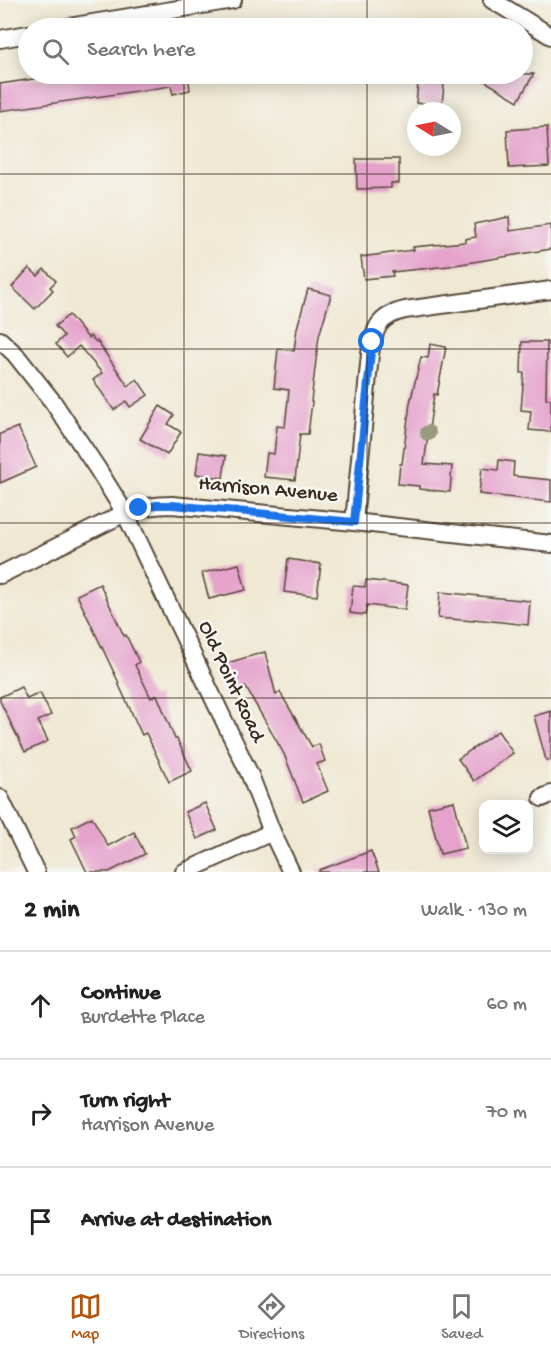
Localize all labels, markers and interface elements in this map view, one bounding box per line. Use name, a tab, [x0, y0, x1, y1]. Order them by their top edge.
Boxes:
search box	[18, 18, 533, 84]
icon: search	[39, 35, 72, 68]
text: Search here	[87, 38, 195, 64]
north arrow	[407, 102, 461, 156]
route start	[358, 328, 384, 354]
street label: Harrison Avenue	[197, 472, 340, 510]
route end	[125, 494, 151, 520]
street label: Old Point Road	[191, 617, 270, 748]
map controls	[479, 800, 533, 854]
button: layers	[479, 800, 533, 854]
text: 2 min	[24, 896, 79, 927]
text: Walk · 130 m	[421, 900, 527, 923]
text: Continue	[81, 981, 161, 1007]
icon: ahead	[24, 989, 57, 1022]
text: 60 m	[487, 994, 527, 1017]
text: Burdette Place	[81, 1007, 205, 1030]
text: Turn right	[81, 1089, 169, 1115]
icon: right	[24, 1097, 57, 1130]
text: 70 m	[486, 1102, 527, 1125]
text: Harrison Avenue	[81, 1115, 214, 1138]
icon: arrive	[24, 1205, 57, 1238]
text: Arrive at destination	[81, 1208, 271, 1234]
tab: Map	[69, 1290, 102, 1345]
tab: Directions	[239, 1290, 304, 1345]
tab: Saved	[441, 1290, 482, 1345]

